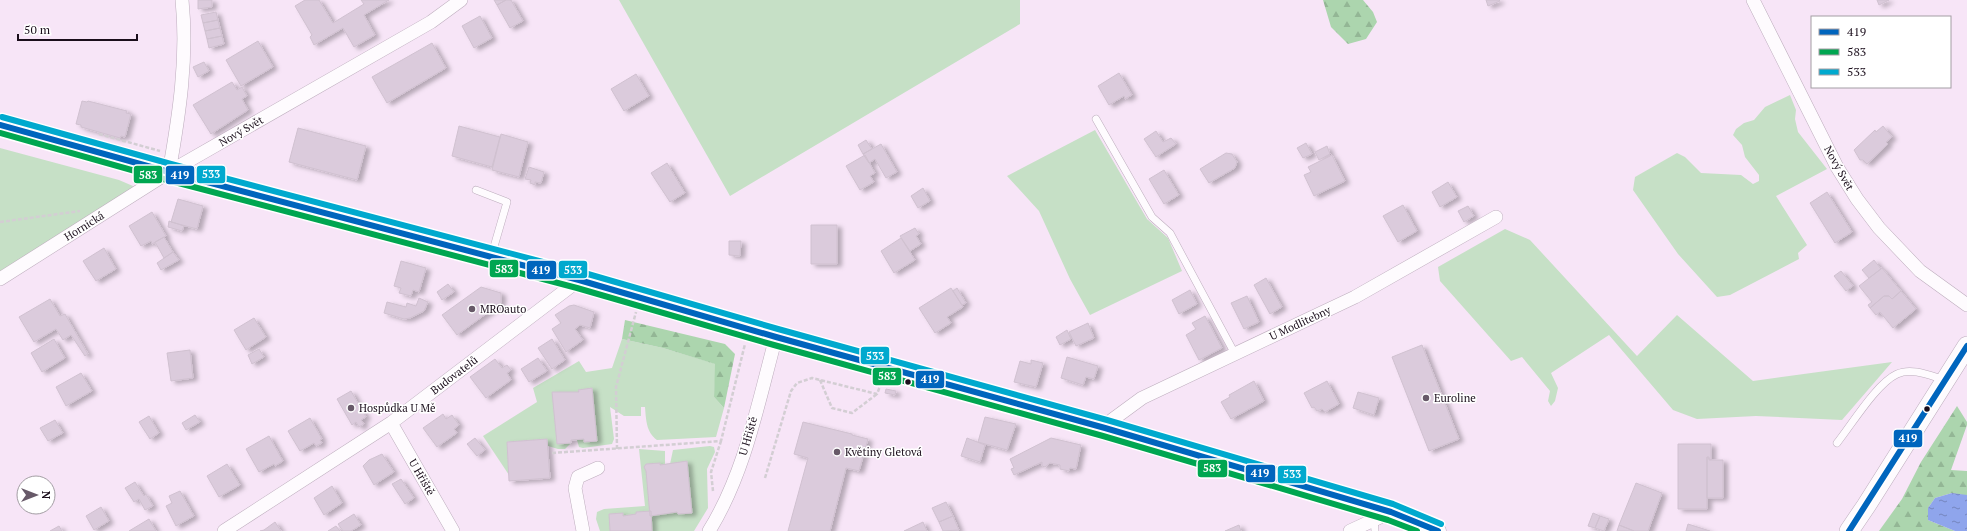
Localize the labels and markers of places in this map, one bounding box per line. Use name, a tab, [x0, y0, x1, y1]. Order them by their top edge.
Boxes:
place label: MROauto	[480, 302, 526, 316]
marker: MROauto	[467, 304, 477, 314]
unlabelled marker	[903, 377, 913, 387]
place label: Euroline	[1434, 391, 1476, 405]
marker: Euroline	[1421, 393, 1431, 403]
place label: Hospůdka U Mě	[359, 401, 436, 415]
marker: Hospůdka U Mě	[346, 403, 356, 413]
unlabelled marker	[1922, 404, 1932, 414]
place label: Květiny Gletová	[845, 445, 923, 459]
marker: Květiny Gletová	[832, 447, 842, 457]

